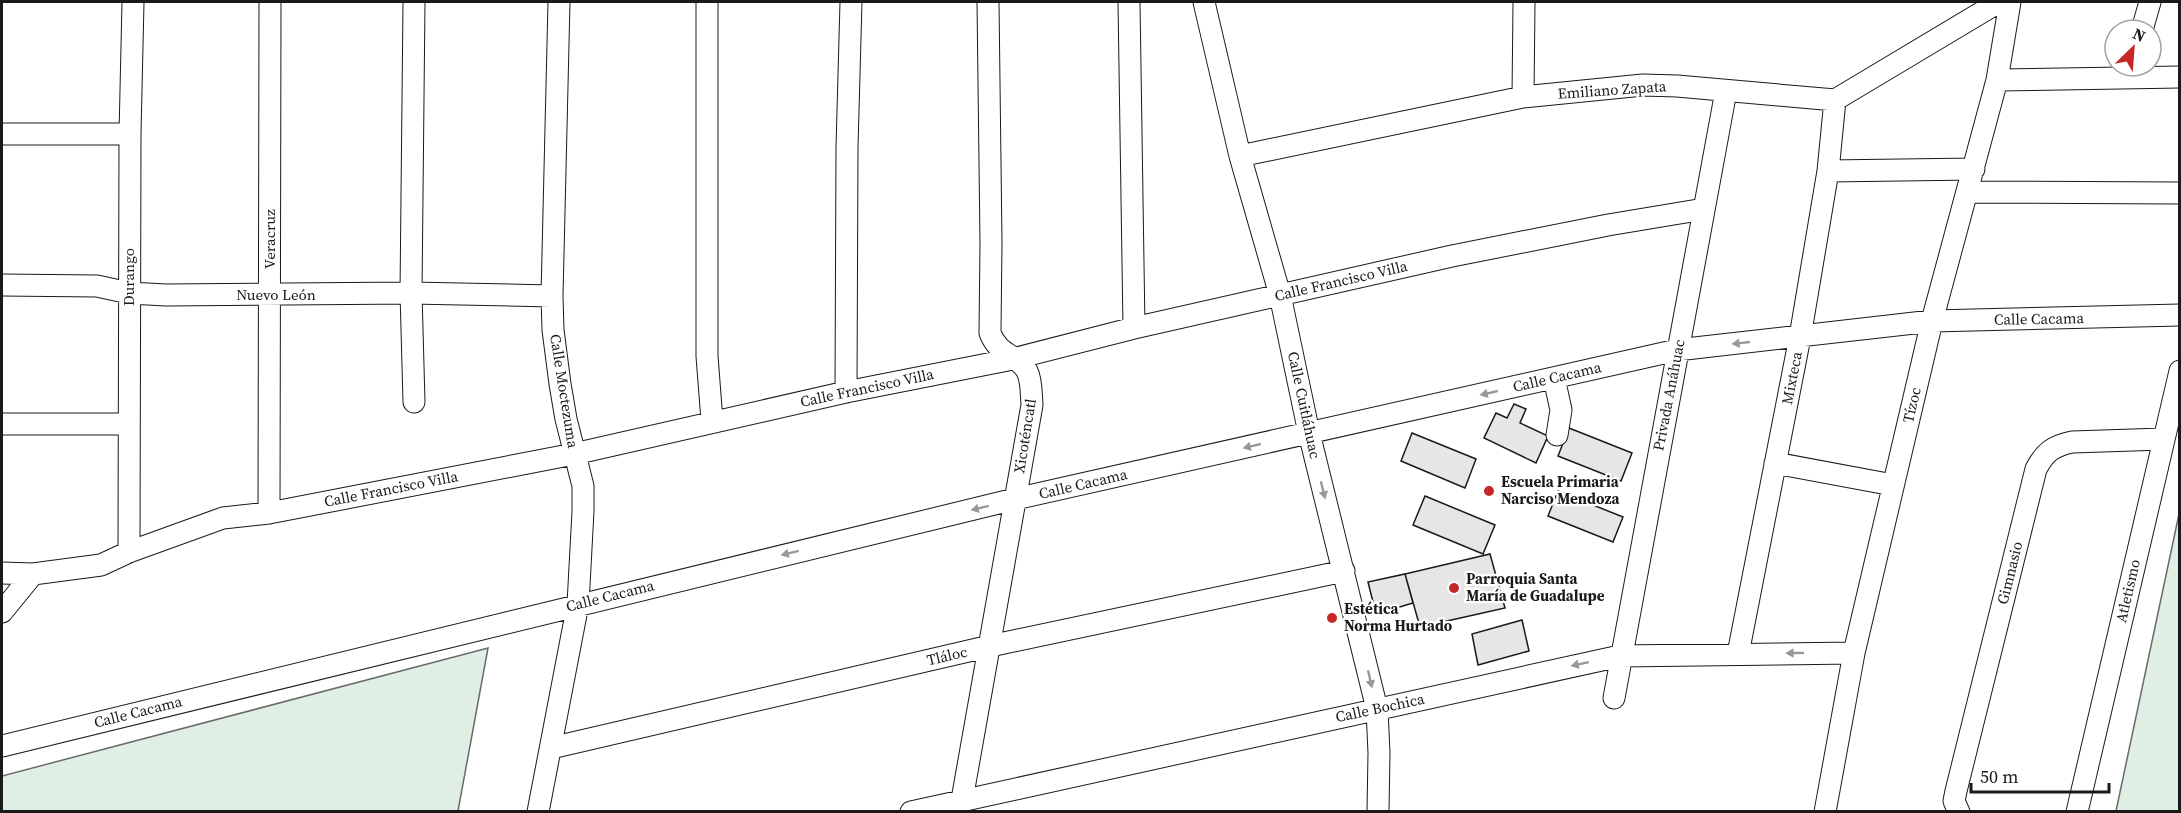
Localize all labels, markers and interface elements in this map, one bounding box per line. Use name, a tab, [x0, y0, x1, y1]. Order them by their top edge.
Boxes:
north arrow	[2103, 18, 2163, 78]
text: N	[2129, 22, 2150, 47]
street label: Emiliano Zapata	[1557, 75, 1667, 104]
street label: Veracruz	[259, 209, 280, 269]
street label: Durango	[118, 248, 139, 306]
street label: Calle Francisco Villa	[1272, 255, 1410, 306]
street label: Nuevo León	[236, 284, 316, 305]
street label: Calle Cacama	[1994, 307, 2085, 330]
street label: Calle Moctezuma	[545, 332, 584, 450]
street label: Privada Anáhuac	[1647, 337, 1690, 452]
one-way arrow	[1732, 338, 1751, 348]
street label: Calle Cuitláhuac	[1283, 349, 1326, 460]
street label: Mixteca	[1776, 349, 1807, 406]
street label: Calle Cacama	[1511, 356, 1604, 397]
street label: Calle Francisco Villa	[798, 363, 936, 412]
street label: Tízoc	[1897, 385, 1926, 425]
one-way arrow	[1479, 388, 1498, 398]
street label: Xicoténcatl	[1008, 396, 1041, 475]
one-way arrow	[1242, 442, 1261, 451]
street label: Calle Cacama	[1037, 463, 1130, 504]
street label: Calle Francisco Villa	[322, 465, 460, 512]
place label: Escuela Primaria Narciso Mendoza	[1501, 471, 1620, 509]
one-way arrow	[1319, 481, 1329, 499]
marker: Escuela Primaria Narciso Mendoza	[1482, 484, 1496, 498]
one-way arrow	[971, 503, 989, 513]
street label: Gimnasio	[1992, 539, 2027, 607]
one-way arrow	[781, 549, 799, 559]
street label: Atletismo	[2110, 557, 2145, 625]
place label: Parroquia Santa María de Guadalupe	[1466, 568, 1605, 606]
street label: Calle Cacama	[564, 574, 657, 617]
marker: Parroquia Santa María de Guadalupe	[1447, 581, 1461, 595]
place label: Estética Norma Hurtado	[1344, 598, 1453, 636]
marker: Estética Norma Hurtado	[1325, 611, 1339, 625]
street label: Tláloc	[925, 641, 969, 670]
one-way arrow	[1786, 648, 1805, 658]
one-way arrow	[1571, 660, 1590, 670]
one-way arrow	[1365, 670, 1375, 689]
street label: Calle Bochica	[1333, 688, 1427, 727]
street label: Calle Cacama	[92, 690, 185, 733]
scale bar	[1971, 756, 2109, 794]
text: 50 m	[1980, 764, 2018, 789]

